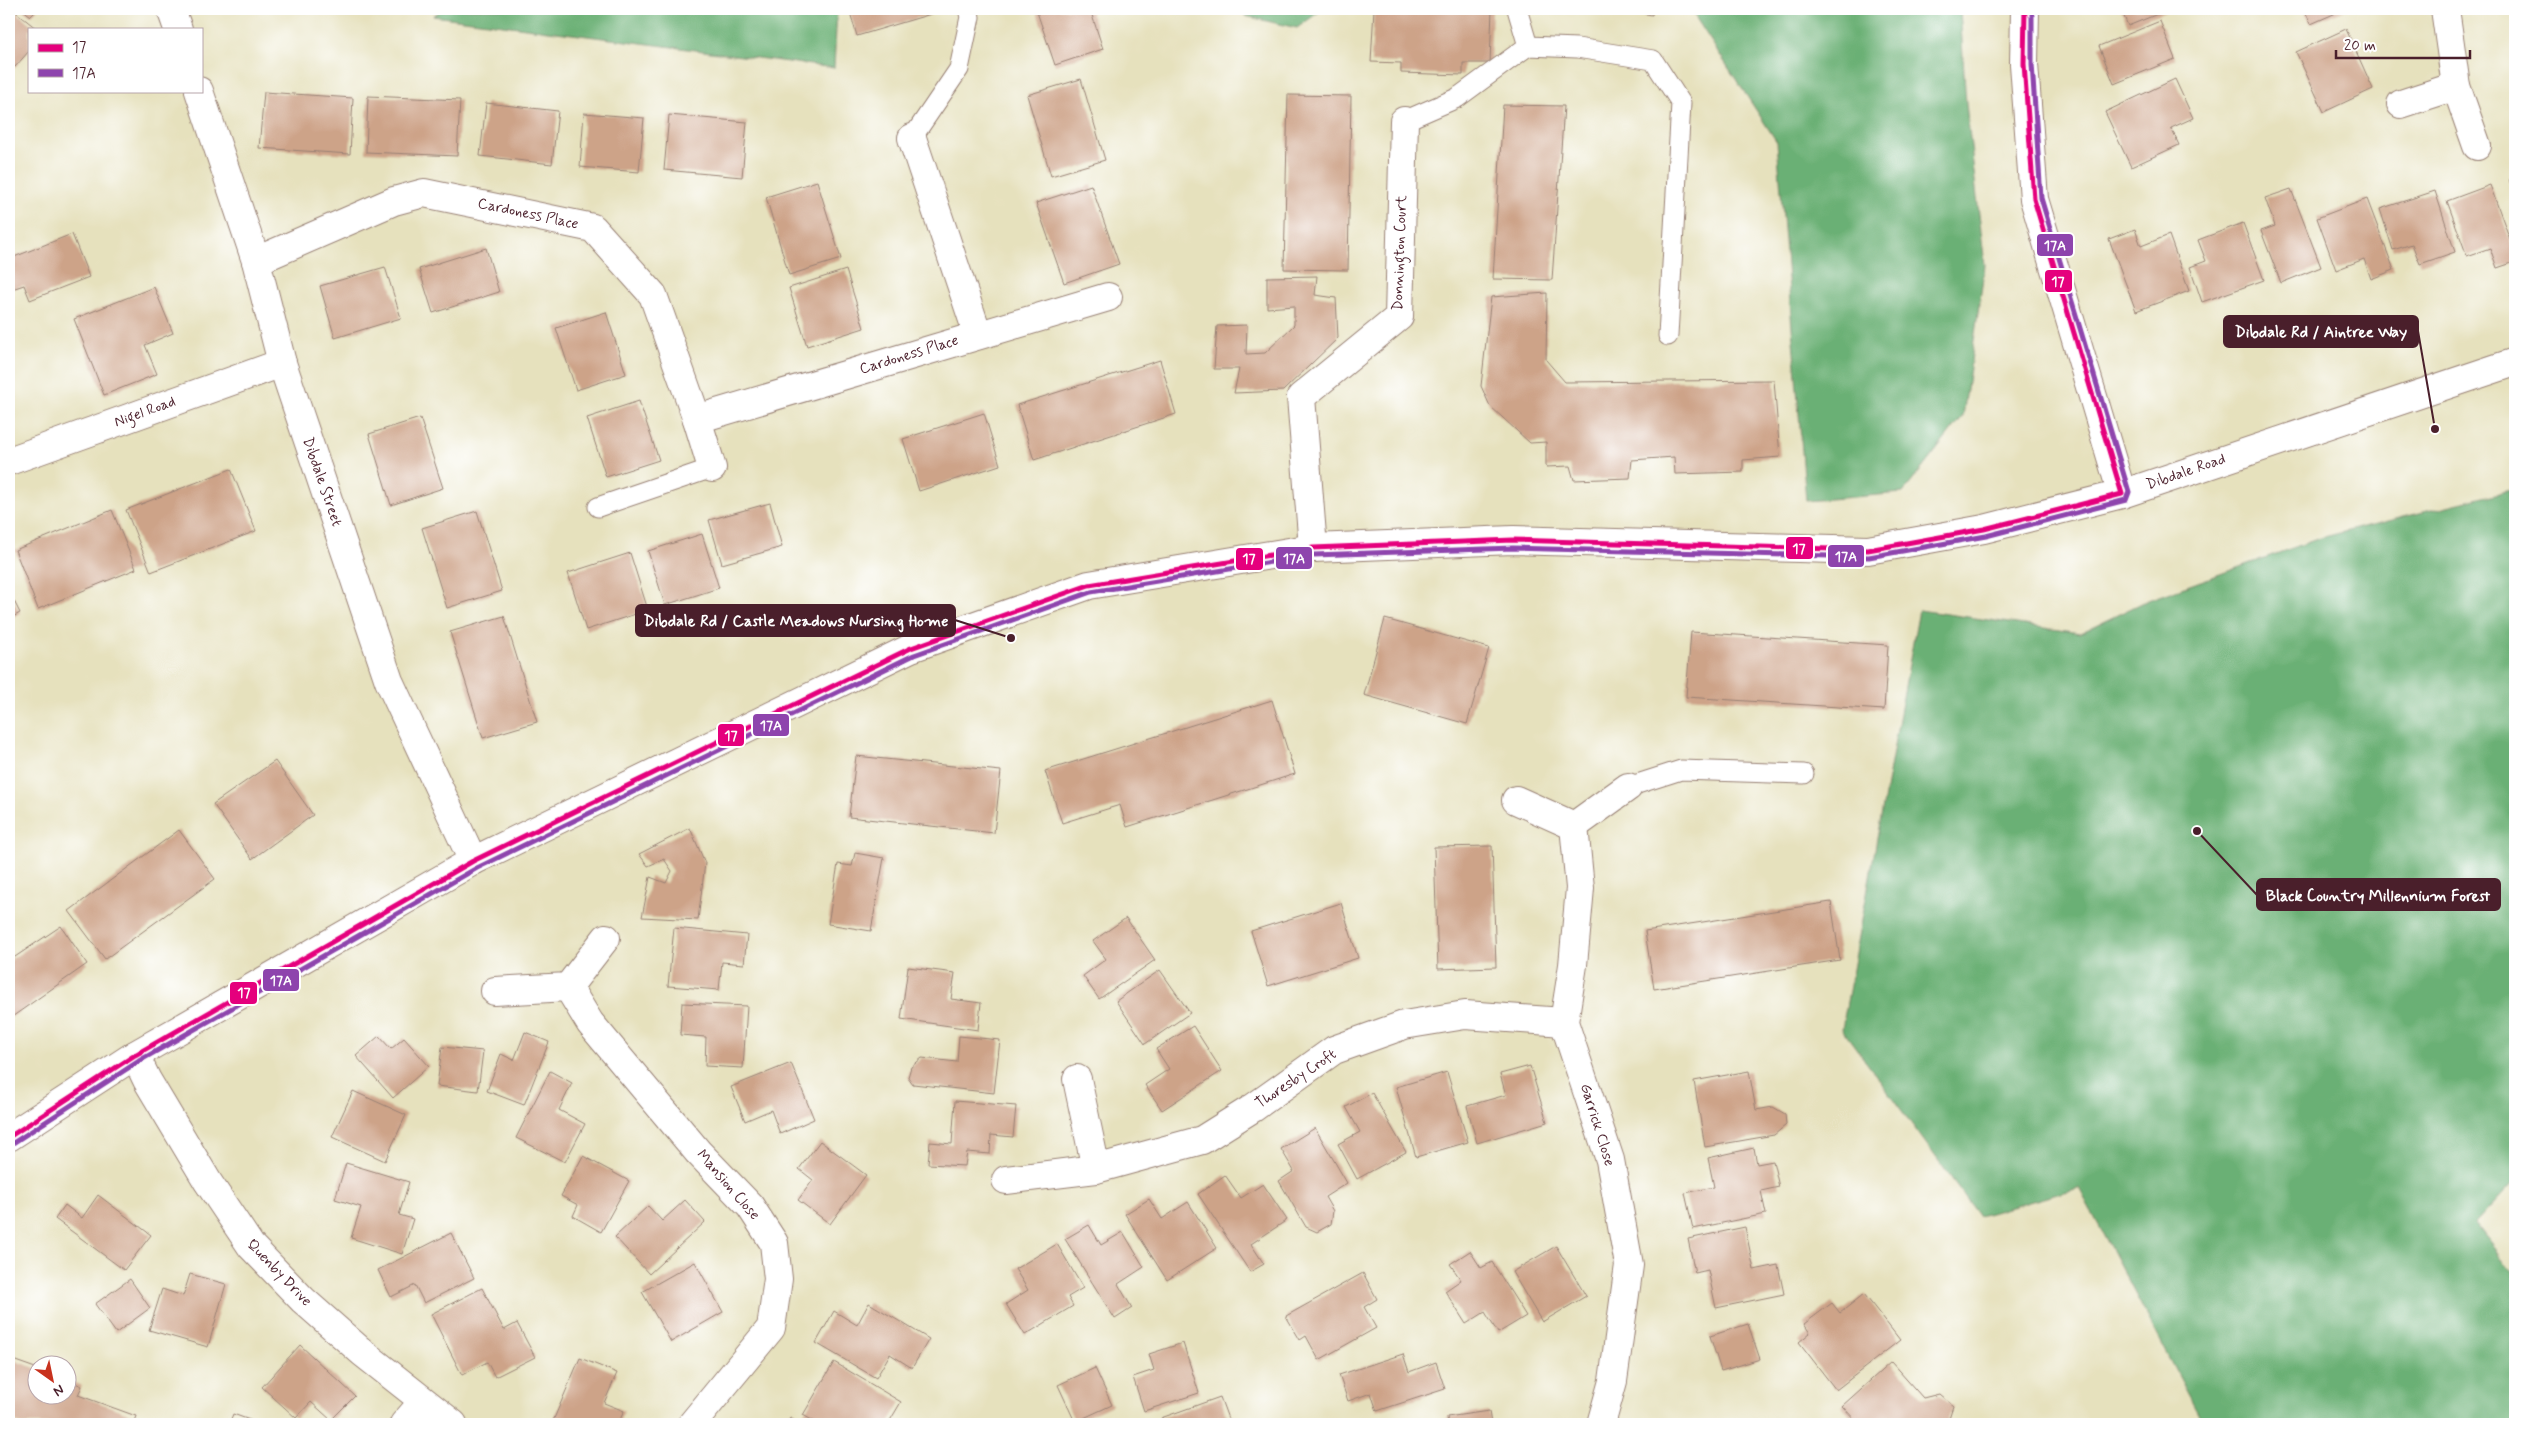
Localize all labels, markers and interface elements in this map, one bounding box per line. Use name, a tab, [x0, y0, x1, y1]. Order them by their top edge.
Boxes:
legend	[28, 28, 202, 92]
scale bar	[2336, 28, 2470, 60]
text: 20 m	[2344, 36, 2376, 56]
text: 17	[72, 38, 87, 58]
text: 17A	[72, 64, 96, 84]
street label: Cardoness Place	[476, 194, 580, 234]
street label: Donnington Court	[1388, 195, 1413, 311]
line badge: 17A	[2036, 233, 2074, 257]
text: 17A	[2044, 237, 2066, 255]
line badge: 17	[2044, 269, 2073, 293]
text: 17	[2051, 273, 2065, 291]
callout: Dibdale Rd / Aintree Way	[2224, 316, 2418, 347]
text: Dibdale Rd / Aintree Way	[2235, 322, 2407, 343]
street label: Cardoness Place	[857, 330, 961, 380]
street label: Nigel Road	[112, 392, 179, 433]
street label: Dibdale Street	[297, 435, 347, 530]
street label: Dibdale Road	[2144, 449, 2228, 495]
line badge: 17	[1785, 536, 1814, 560]
text: 17	[1792, 540, 1806, 558]
line badge: 17A	[1827, 544, 1865, 568]
line badge: 17A	[1275, 546, 1313, 570]
line badge: 17	[1235, 547, 1264, 571]
text: 17A	[1835, 548, 1857, 566]
text: 17	[1242, 550, 1256, 568]
text: 17A	[1283, 550, 1305, 568]
callout: Dibdale Rd / Castle Meadows Nursing Home	[636, 605, 955, 636]
text: Dibdale Rd / Castle Meadows Nursing Home	[644, 611, 948, 633]
line badge: 17A	[752, 713, 790, 737]
text: 17A	[760, 717, 782, 735]
line badge: 17	[717, 723, 745, 747]
text: 17	[724, 727, 738, 745]
callout: Black Country Millennium Forest	[2257, 879, 2500, 910]
text: Black Country Millennium Forest	[2266, 886, 2491, 907]
line badge: 17A	[262, 968, 300, 992]
text: 17A	[270, 972, 292, 990]
line badge: 17	[229, 981, 258, 1005]
text: 17	[237, 984, 251, 1002]
street label: Thoresby Croft	[1252, 1044, 1341, 1114]
street label: Garrick Close	[1575, 1081, 1619, 1169]
street label: Mansion Close	[692, 1145, 764, 1225]
street label: Quenby Drive	[242, 1235, 316, 1311]
north arrow	[28, 1356, 78, 1406]
text: N	[50, 1380, 67, 1400]

